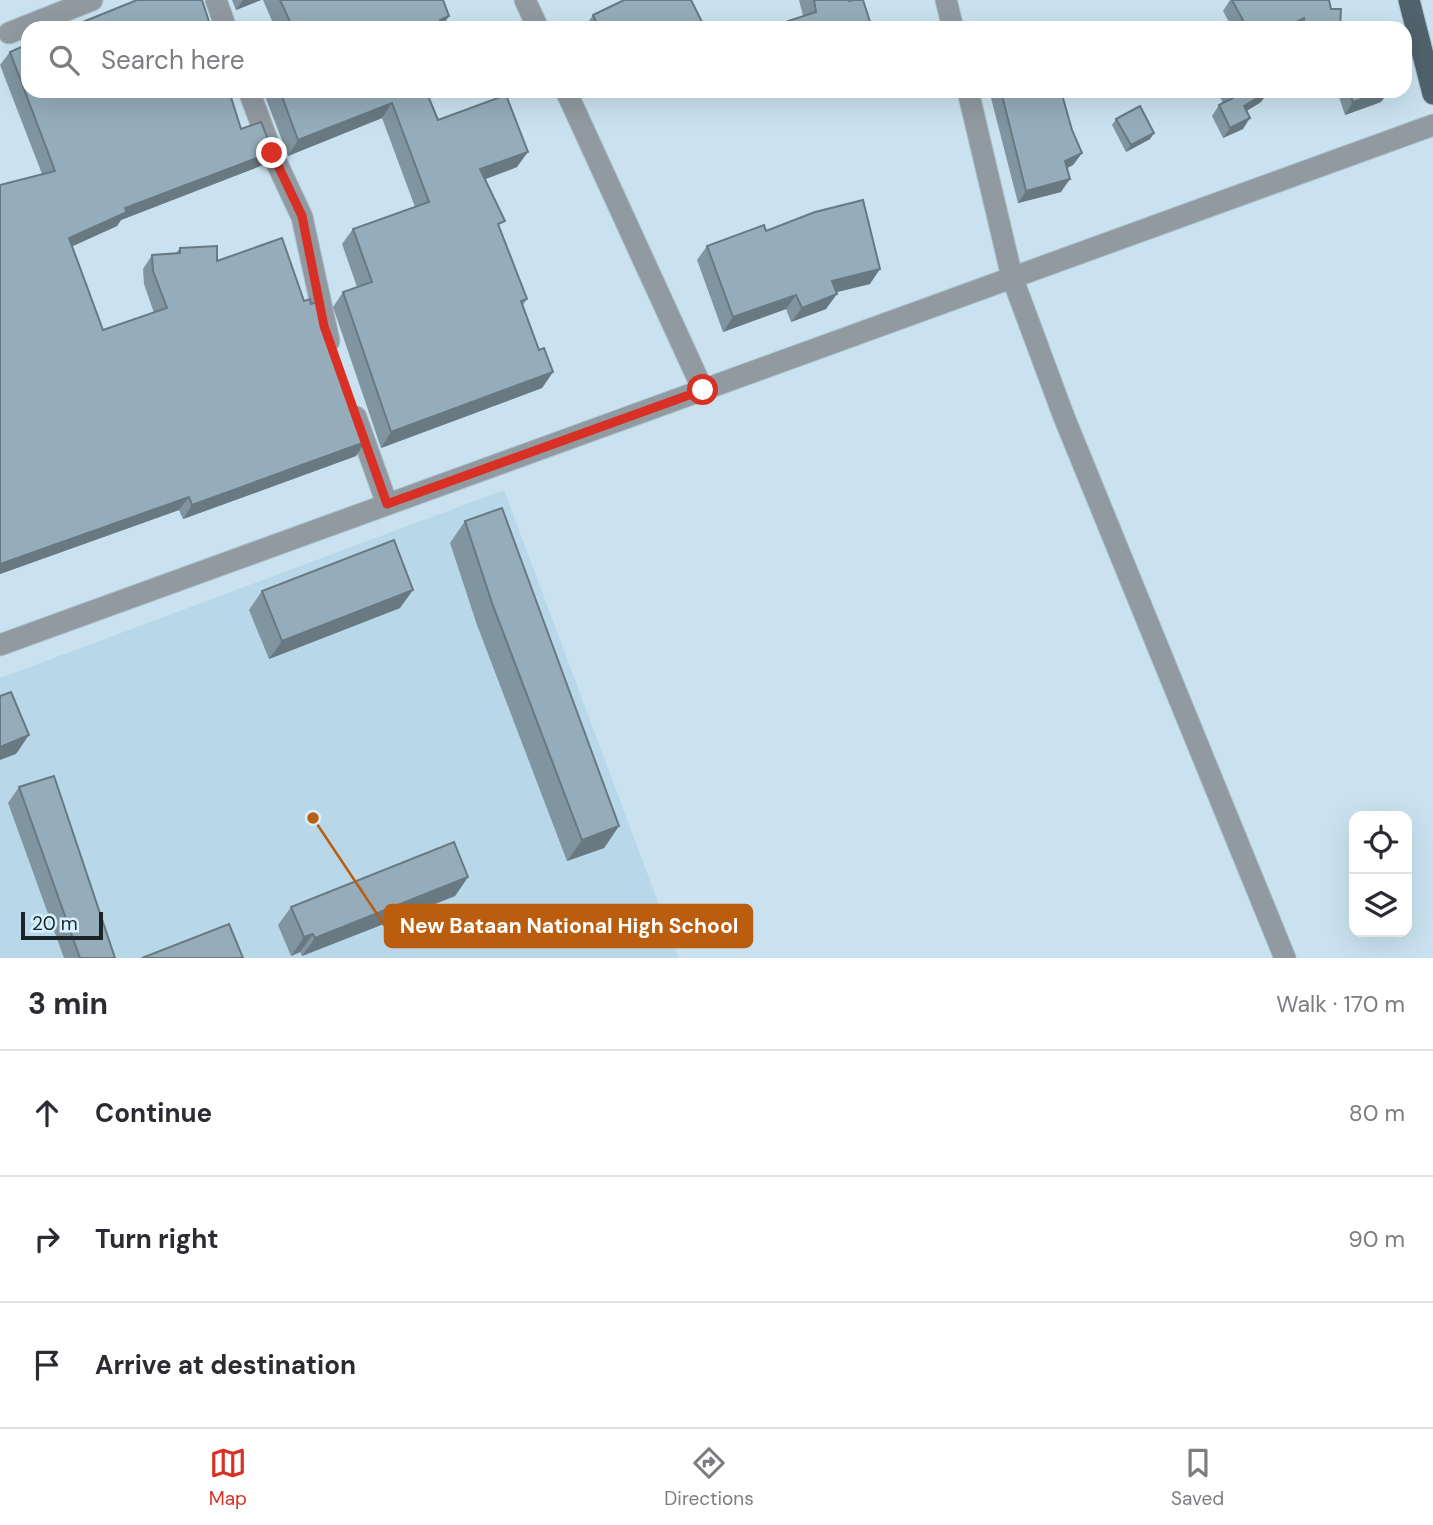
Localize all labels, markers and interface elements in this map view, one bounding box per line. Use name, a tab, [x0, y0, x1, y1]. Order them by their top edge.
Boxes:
search box	[21, 21, 1412, 98]
icon: search	[45, 41, 83, 79]
text: Search here	[101, 43, 244, 77]
route end	[256, 137, 287, 168]
route start	[687, 374, 718, 405]
map controls	[1349, 811, 1412, 937]
button: locate	[1349, 811, 1412, 874]
button: layers	[1349, 874, 1412, 937]
callout: New Bataan National High School	[385, 905, 752, 947]
scale bar	[21, 909, 103, 941]
text: 20 m	[32, 911, 78, 936]
text: New Bataan National High School	[400, 912, 738, 940]
text: 3 min	[28, 984, 108, 1023]
text: Walk · 170 m	[1276, 989, 1405, 1019]
icon: ahead	[28, 1094, 66, 1132]
text: Continue	[95, 1096, 212, 1130]
text: 80 m	[1349, 1098, 1405, 1128]
icon: right	[28, 1220, 66, 1258]
text: Turn right	[95, 1222, 219, 1256]
text: 90 m	[1348, 1224, 1405, 1254]
icon: arrive	[28, 1346, 66, 1384]
text: Arrive at destination	[95, 1348, 356, 1382]
tab: Map	[209, 1444, 247, 1511]
tab: Directions	[664, 1444, 754, 1511]
tab: Saved	[1171, 1444, 1224, 1511]

